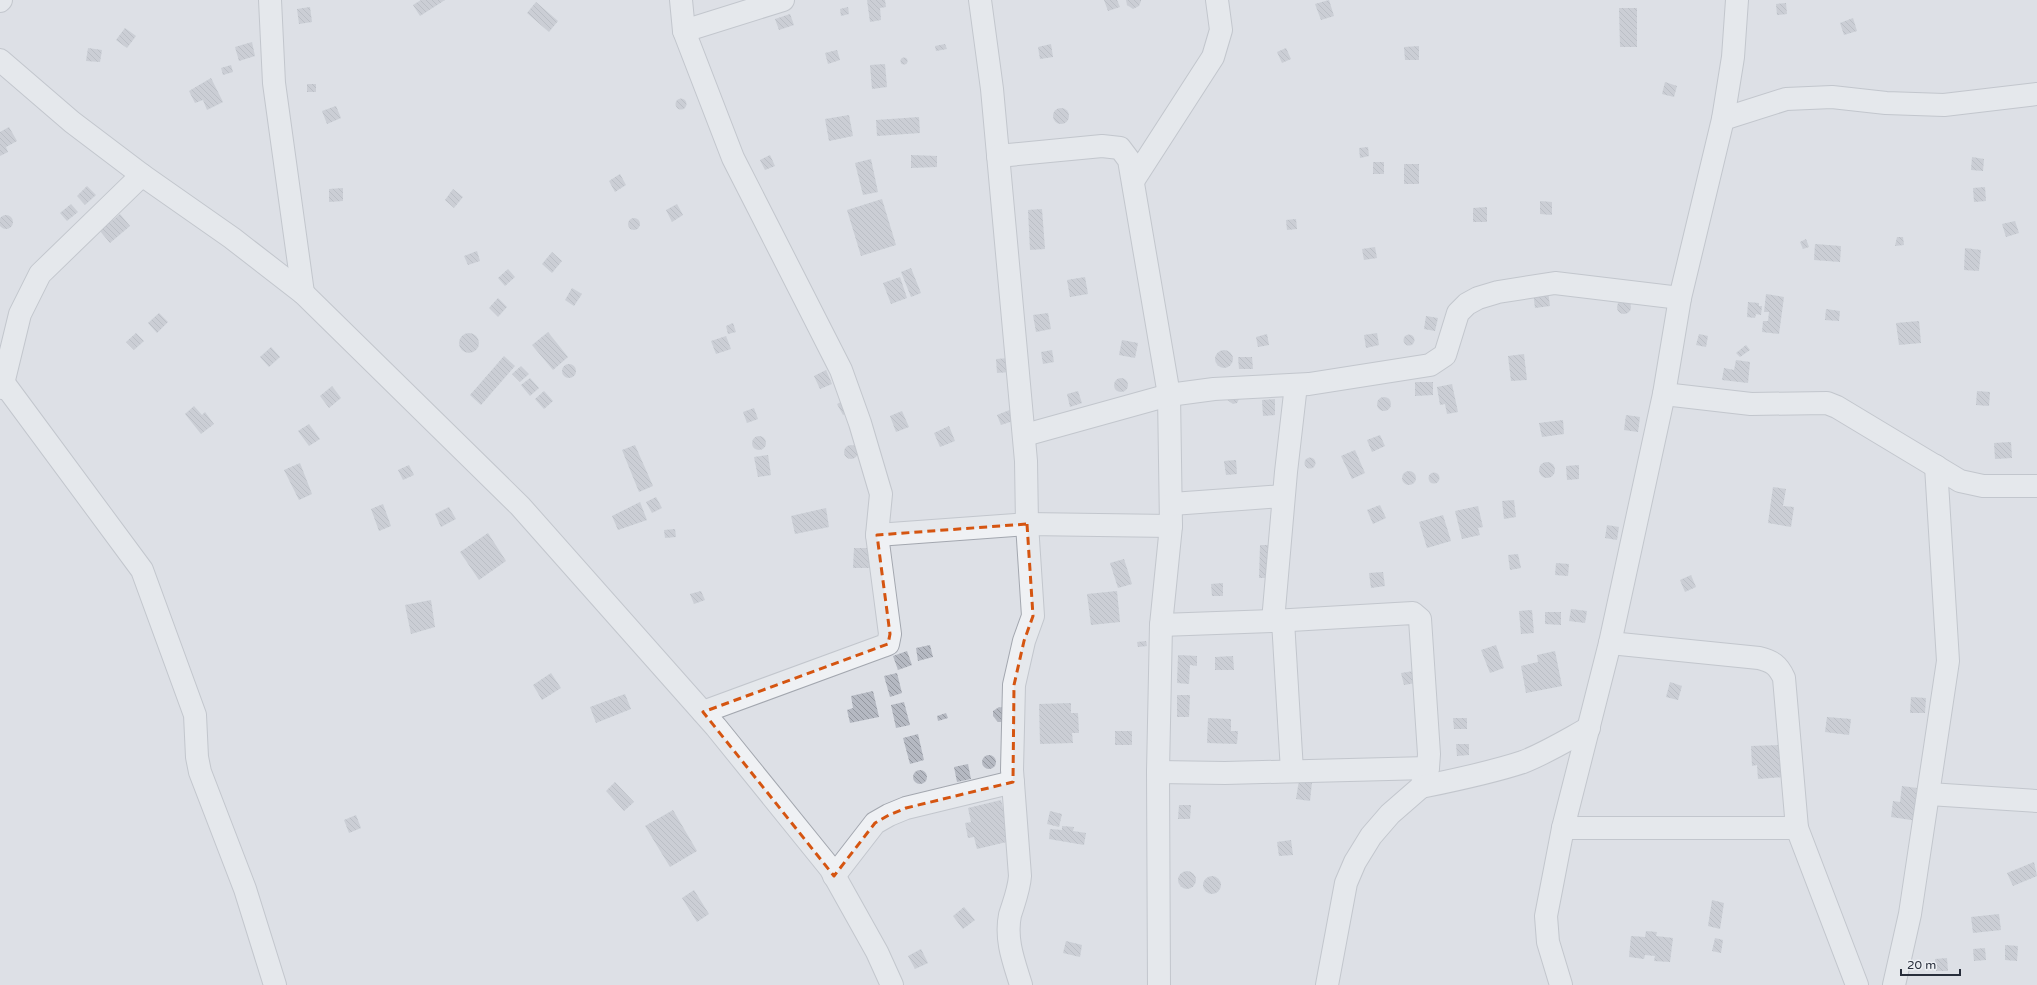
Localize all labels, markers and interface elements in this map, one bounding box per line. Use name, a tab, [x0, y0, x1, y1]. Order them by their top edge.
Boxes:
scale bar	[1901, 951, 1960, 977]
text: 20 m	[1907, 958, 1936, 972]

